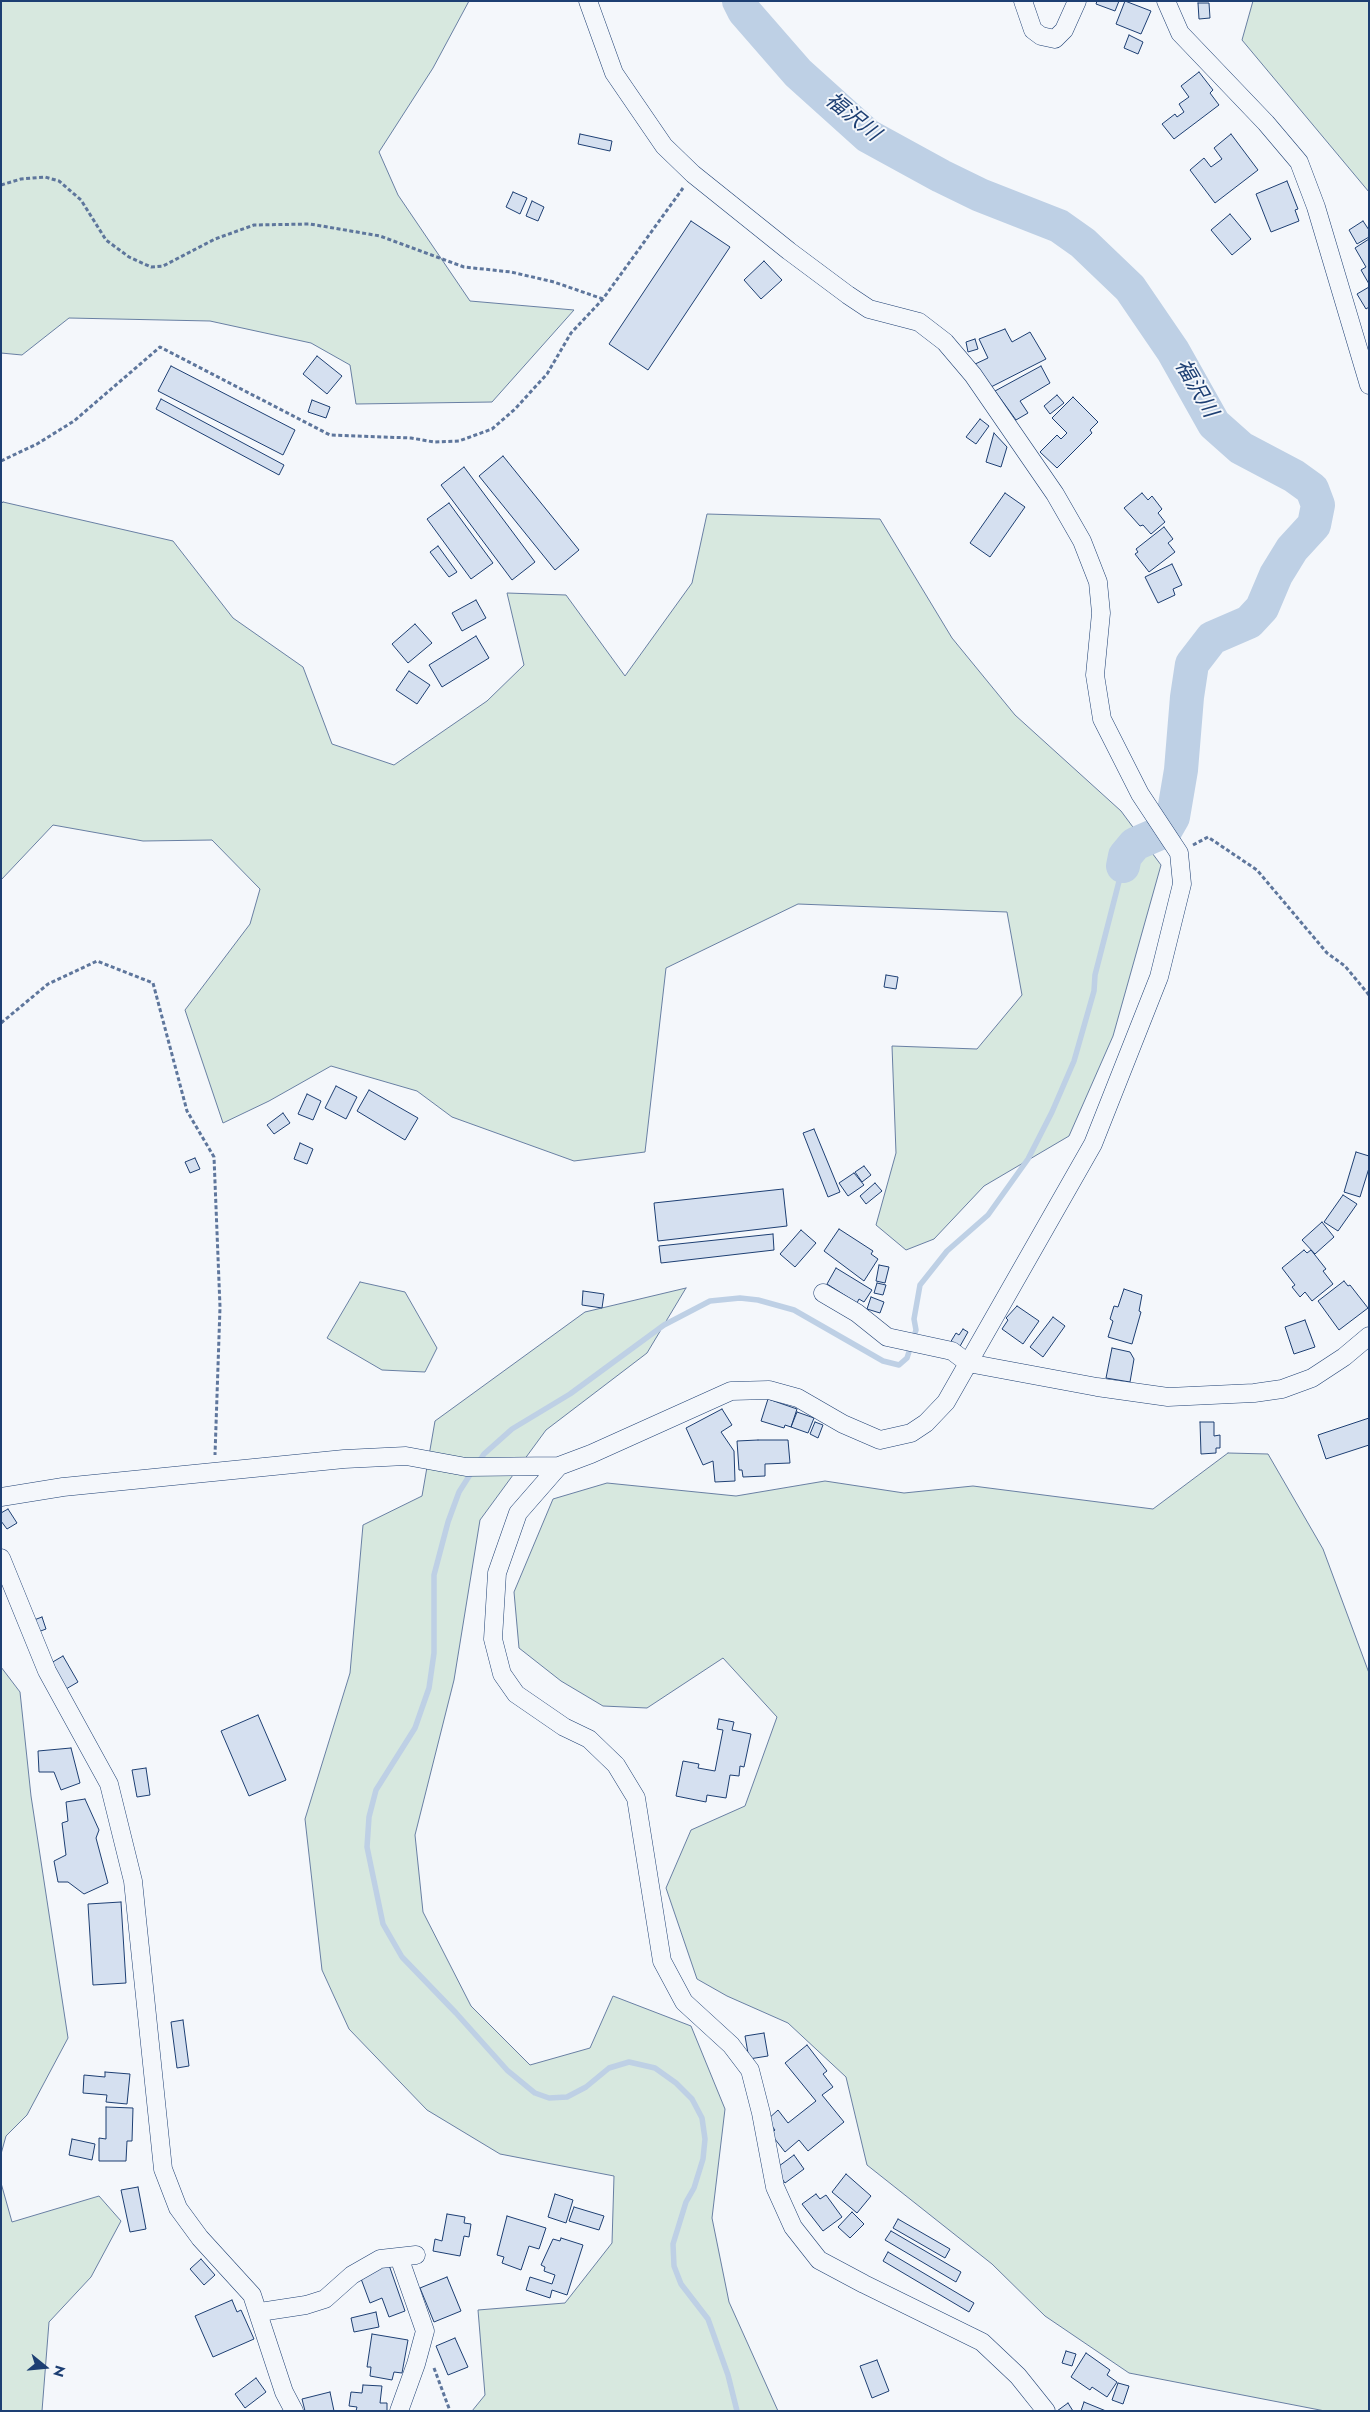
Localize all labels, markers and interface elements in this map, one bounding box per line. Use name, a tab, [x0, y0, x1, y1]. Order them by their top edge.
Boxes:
water label: 福沢川	[820, 88, 884, 148]
water label: 福沢川	[1168, 355, 1222, 423]
north arrow	[20, 2342, 70, 2392]
text: N	[48, 2363, 71, 2380]

